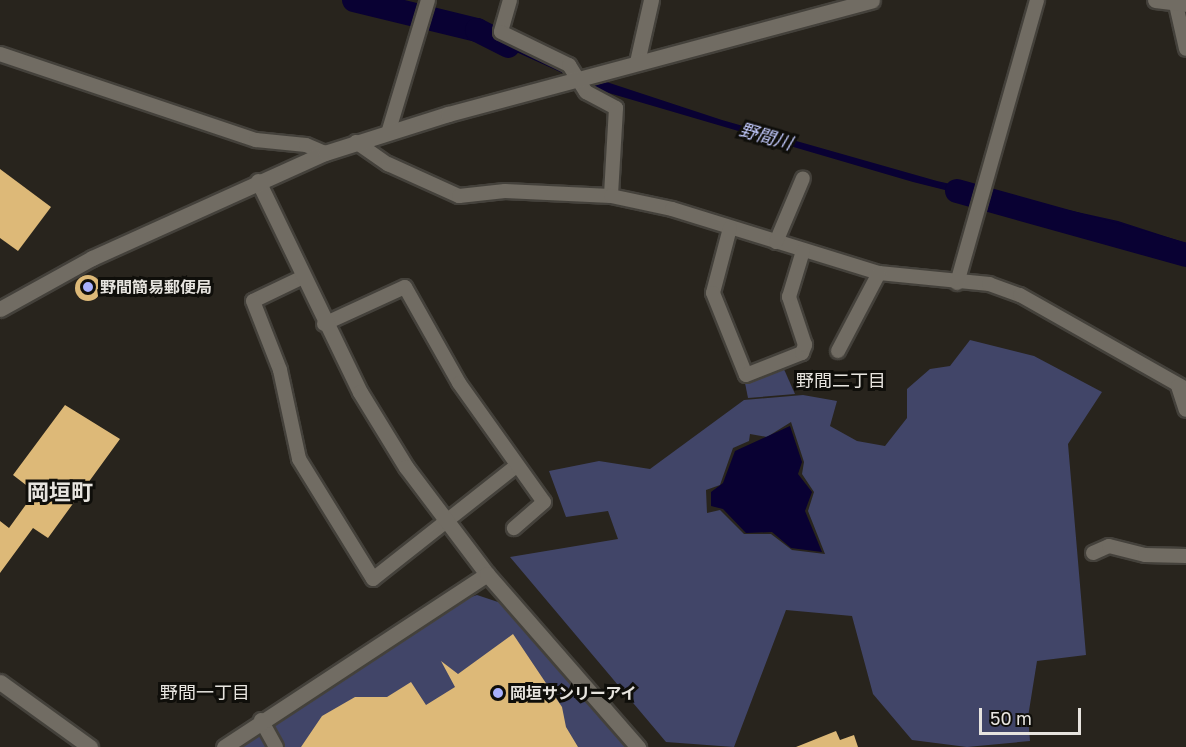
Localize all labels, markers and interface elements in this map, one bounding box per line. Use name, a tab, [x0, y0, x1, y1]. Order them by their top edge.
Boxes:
water label: 野間川	[737, 118, 795, 154]
place label: 野間簡易郵便局	[100, 277, 212, 297]
marker: 野間簡易郵便局	[81, 280, 95, 294]
district label: 野間二丁目	[796, 369, 886, 391]
district label: 岡垣町	[27, 479, 93, 505]
district label: 野間一丁目	[160, 681, 250, 703]
place label: 岡垣サンリーアイ	[510, 683, 638, 703]
marker: 岡垣サンリーアイ	[491, 686, 505, 700]
scale bar	[982, 696, 1084, 734]
text: 50 m	[990, 707, 1032, 729]

